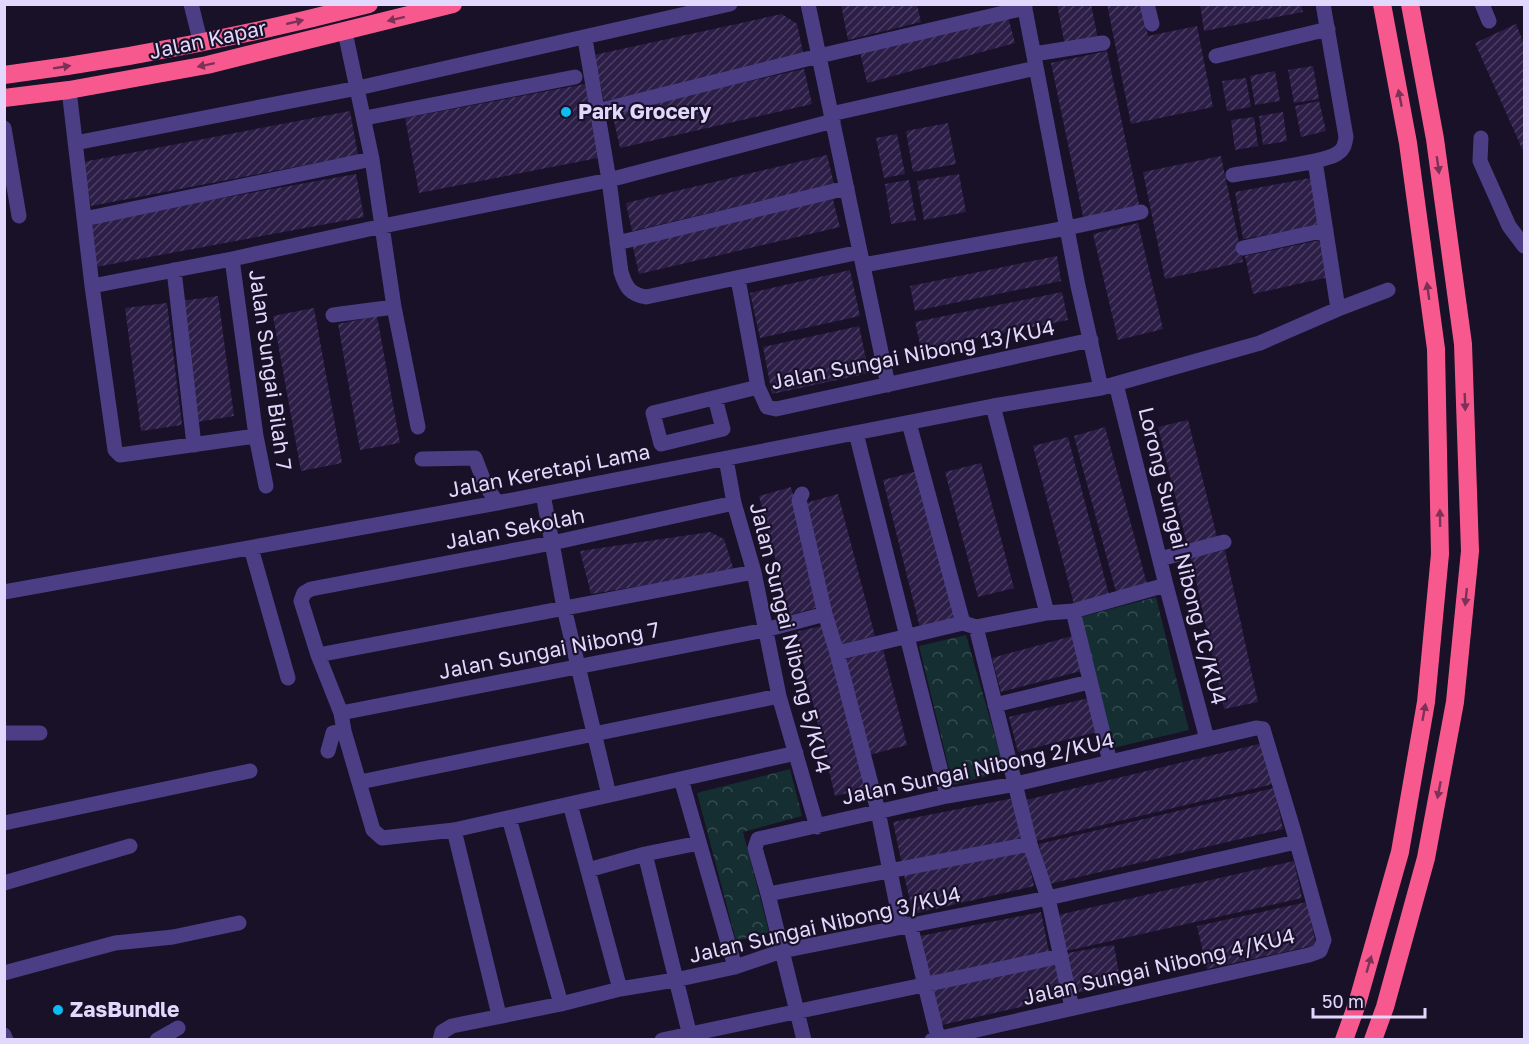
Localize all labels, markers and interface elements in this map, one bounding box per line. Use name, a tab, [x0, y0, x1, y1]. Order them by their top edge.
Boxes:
street label: Jalan Kapar	[147, 14, 269, 64]
one-way arrow	[387, 15, 405, 24]
one-way arrow	[286, 17, 305, 26]
one-way arrow	[197, 61, 216, 70]
one-way arrow	[53, 63, 72, 72]
one-way arrow	[1395, 88, 1404, 107]
place label: Park Grocery	[578, 98, 712, 124]
marker: Park Grocery	[559, 105, 573, 119]
one-way arrow	[1434, 156, 1443, 175]
street label: Jalan Sungai Bilah 7	[244, 268, 298, 472]
one-way arrow	[1424, 281, 1433, 300]
street label: Jalan Sungai Nibong 13/KU4	[769, 314, 1057, 394]
one-way arrow	[1460, 393, 1470, 412]
street label: Lorong Sungai Nibong 1C/KU4	[1133, 404, 1233, 707]
street label: Jalan Keretapi Lama	[446, 438, 652, 502]
street label: Jalan Sungai Nibong 5/KU4	[745, 500, 837, 776]
street label: Jalan Sekolah	[443, 502, 587, 554]
one-way arrow	[1435, 509, 1444, 528]
one-way arrow	[1461, 588, 1471, 607]
street label: Jalan Sungai Nibong 7	[436, 616, 661, 684]
one-way arrow	[1420, 703, 1429, 722]
street label: Jalan Sungai Nibong 2/KU4	[839, 726, 1116, 810]
one-way arrow	[1434, 781, 1443, 800]
street label: Jalan Sungai Nibong 3/KU4	[686, 880, 963, 968]
street label: Jalan Sungai Nibong 4/KU4	[1020, 922, 1297, 1010]
one-way arrow	[1365, 955, 1374, 973]
scale bar	[1313, 981, 1426, 1019]
text: 50 m	[1322, 990, 1364, 1012]
place label: ZasBundle	[70, 996, 179, 1022]
marker: ZasBundle	[51, 1003, 65, 1017]

